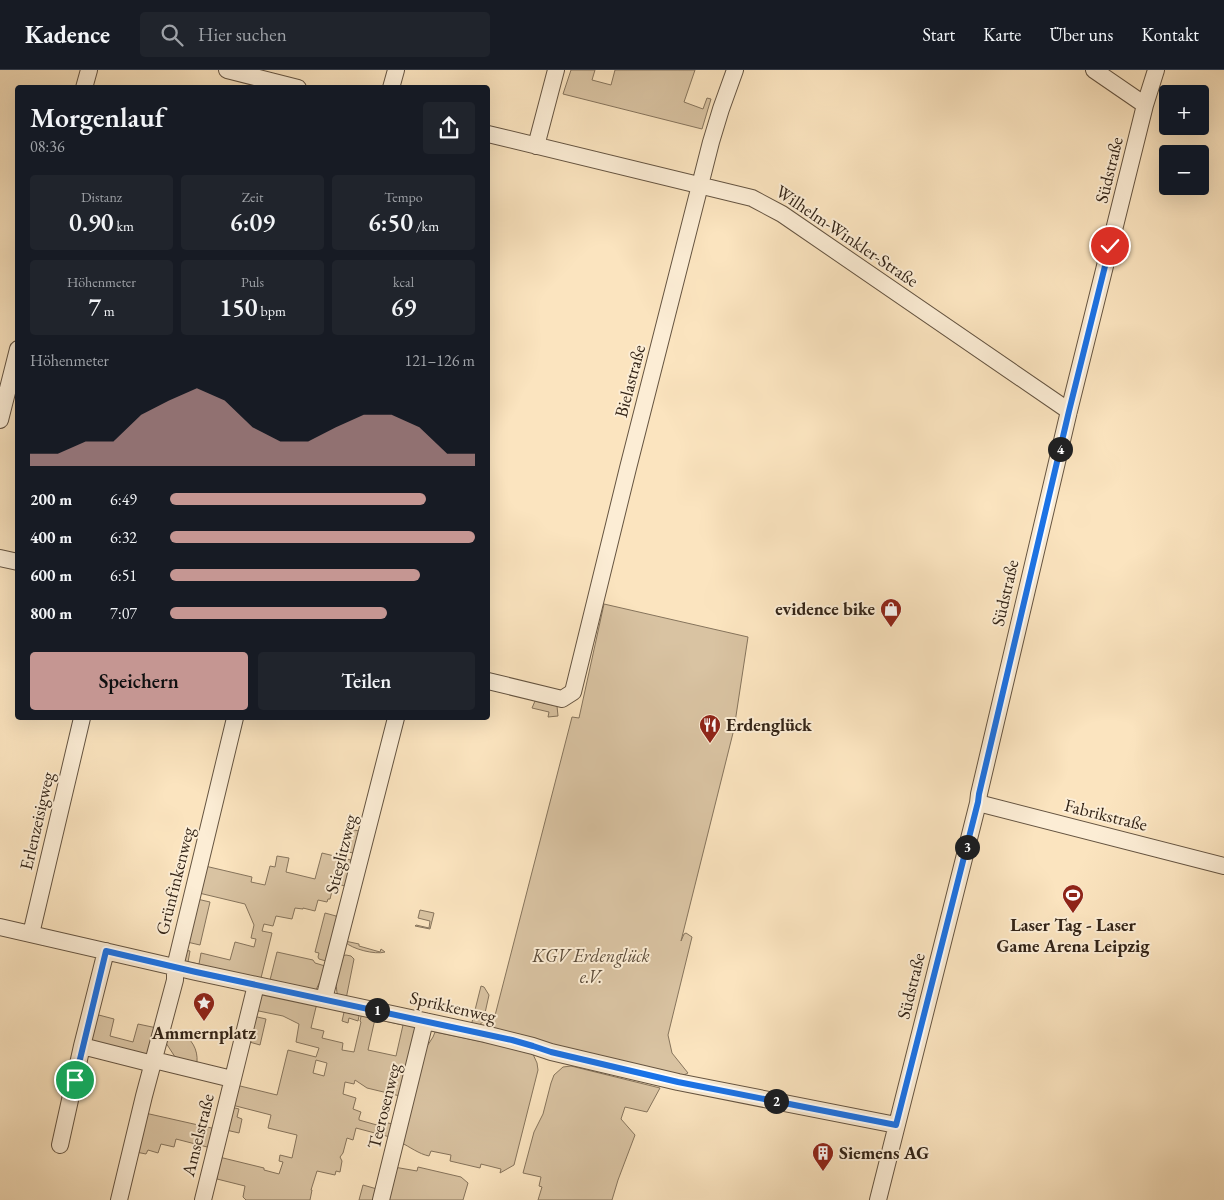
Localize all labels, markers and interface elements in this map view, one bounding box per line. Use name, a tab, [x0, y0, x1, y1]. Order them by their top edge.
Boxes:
search box	[140, 12, 490, 57]
text: Kadence	[25, 19, 110, 50]
icon: search	[158, 21, 186, 49]
text: Hier suchen	[198, 22, 287, 47]
text: Start	[922, 23, 955, 46]
text: Karte	[983, 23, 1021, 46]
text: Über uns	[1049, 23, 1113, 46]
text: Kontakt	[1141, 23, 1199, 46]
map controls	[1159, 85, 1209, 195]
button: +	[1159, 85, 1209, 135]
text: Morgenlauf	[30, 99, 164, 135]
button: share	[423, 102, 475, 154]
street label: Südstraße	[1089, 134, 1128, 206]
text: 08:36	[30, 136, 65, 157]
button: −	[1159, 145, 1209, 195]
street label: Wilhelm-Winkler-Straße	[772, 179, 923, 292]
text: Distanz	[81, 188, 122, 206]
text: Zeit	[242, 188, 263, 206]
text: Tempo	[384, 188, 423, 206]
text: 0.90	[69, 206, 114, 238]
text: 6:09	[230, 206, 275, 238]
text: 6:50	[368, 206, 413, 238]
text: km	[114, 217, 134, 235]
text: /km	[413, 217, 439, 235]
pin	[1089, 225, 1131, 267]
icon: check	[1096, 232, 1124, 260]
text: Höhenmeter	[67, 273, 136, 291]
text: Puls	[241, 273, 264, 291]
text: kcal	[393, 273, 414, 291]
text: 7	[88, 291, 101, 323]
text: 150	[219, 291, 258, 323]
text: 69	[391, 291, 416, 323]
text: m	[101, 302, 115, 320]
text: bpm	[258, 302, 286, 320]
street label: Bielastraße	[609, 342, 650, 420]
text: Höhenmeter	[30, 350, 109, 371]
text: 121–126 m	[404, 350, 475, 371]
pin: 4	[1048, 436, 1072, 462]
text: 4	[1057, 440, 1064, 458]
text: 200 m	[30, 489, 72, 510]
text: 6:49	[110, 489, 137, 510]
text: 400 m	[30, 527, 72, 548]
text: 6:32	[110, 527, 137, 548]
street label: Südstraße	[986, 557, 1023, 628]
text: 600 m	[30, 565, 72, 586]
text: 6:51	[110, 565, 137, 586]
place label: evidence bike	[775, 597, 875, 620]
shop icon: evidence bike	[879, 597, 903, 628]
text: 800 m	[30, 603, 72, 624]
text: 7:07	[110, 603, 137, 624]
button: Speichern	[30, 652, 248, 710]
button: Teilen	[258, 652, 475, 710]
restaurant icon: Erdenglück	[698, 713, 722, 744]
place label: Erdenglück	[726, 713, 813, 736]
street label: Erlenzeisigweg	[14, 769, 59, 872]
street label: Fabrikstraße	[1062, 793, 1150, 836]
street label: Stieglitzweg	[320, 812, 362, 896]
street label: Grünfinkenweg	[150, 824, 199, 937]
pin: 3	[954, 834, 980, 860]
text: 3	[964, 838, 971, 856]
sports icon: Laser Tag - Laser Game Arena Leipzig	[1061, 883, 1085, 914]
place label: Laser Tag - Laser Game Arena Leipzig	[997, 913, 1150, 957]
park label: KGV Erdenglück e.V.	[531, 944, 650, 988]
street label: Südstraße	[891, 950, 930, 1022]
street label: Sprikkenweg	[408, 985, 499, 1028]
place icon: Ammernplatz	[192, 991, 216, 1022]
pin: 1	[364, 998, 390, 1022]
text: 1	[374, 1001, 381, 1019]
place label: Ammernplatz	[151, 1021, 256, 1044]
pin	[54, 1059, 96, 1101]
street label: Teerosenweg	[362, 1060, 405, 1151]
icon: arrive	[61, 1066, 89, 1094]
pin: 2	[764, 1088, 788, 1114]
street label: Amselstraße	[176, 1091, 219, 1180]
text: 2	[773, 1092, 780, 1110]
building icon: Siemens AG	[811, 1141, 835, 1172]
place label: Siemens AG	[839, 1141, 929, 1164]

